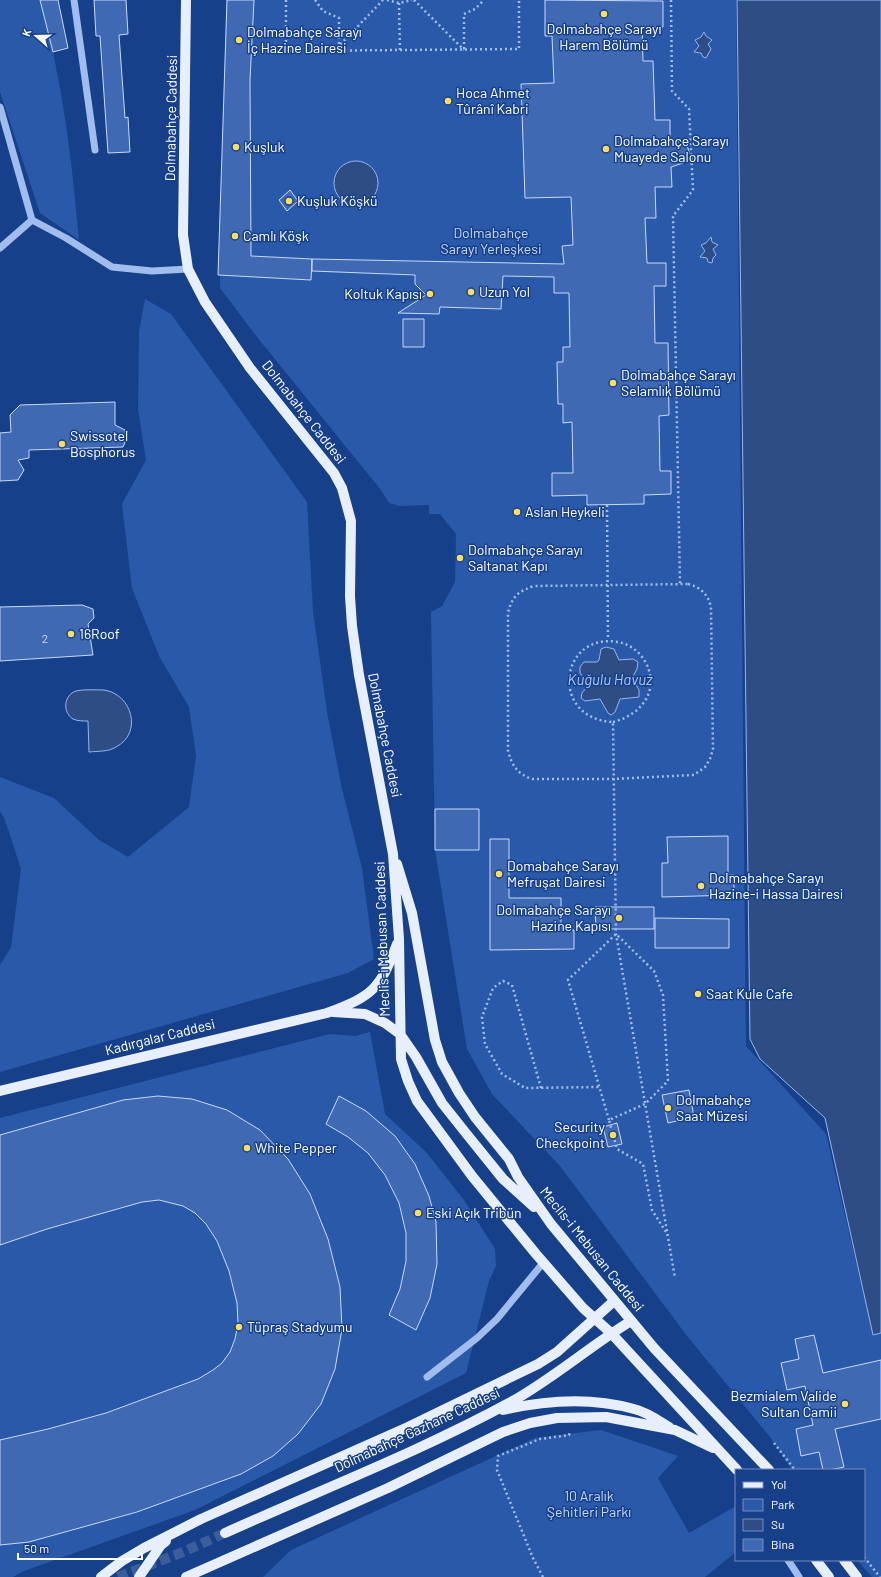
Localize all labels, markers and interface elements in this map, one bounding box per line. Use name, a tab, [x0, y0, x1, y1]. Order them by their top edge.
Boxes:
marker: Dolmabahçe Sarayı Harem Bölümü	[599, 9, 609, 19]
north arrow	[16, 16, 56, 56]
place label: Dolmabahçe Sarayı Harem Bölümü	[547, 20, 661, 53]
place label: Dolmabahçe Sarayı İç Hazine Dairesi	[247, 23, 362, 56]
text: K	[19, 27, 33, 38]
marker: Dolmabahçe Sarayı İç Hazine Dairesi	[234, 35, 244, 45]
street label: Dolmabahçe Caddesi	[161, 55, 180, 181]
place label: Hoca Ahmet Tûrânî Kabri	[456, 84, 530, 117]
marker: Hoca Ahmet Tûrânî Kabri	[443, 96, 453, 106]
place label: Dolmabahçe Sarayı Muayede Salonu	[614, 132, 729, 165]
place label: Kuşluk	[244, 138, 285, 155]
marker: Kuşluk	[231, 142, 241, 152]
marker: Dolmabahçe Sarayı Muayede Salonu	[601, 144, 611, 154]
place label: Kuşluk Köşkü	[297, 192, 378, 209]
marker: Kuşluk Köşkü	[284, 196, 294, 206]
park label: Dolmabahçe Sarayı Yerleşkesi	[440, 224, 542, 257]
place label: Camlı Köşk	[243, 227, 309, 244]
marker: Camlı Köşk	[230, 231, 240, 241]
place label: Uzun Yol	[479, 283, 530, 300]
place label: Koltuk Kapısı	[344, 285, 422, 302]
marker: Uzun Yol	[466, 287, 476, 297]
marker: Koltuk Kapısı	[425, 289, 435, 299]
street label: Dolmabahçe Caddesi	[259, 357, 350, 467]
place label: Dolmabahçe Sarayı Selamlık Bölümü	[621, 366, 736, 399]
marker: Dolmabahçe Sarayı Selamlık Bölümü	[608, 378, 618, 388]
place label: Swissotel Bosphorus	[70, 427, 136, 460]
marker: Swissotel Bosphorus	[57, 439, 67, 449]
place label: Aslan Heykeli	[525, 503, 605, 520]
marker: Aslan Heykeli	[512, 507, 522, 517]
place label: Dolmabahçe Sarayı Saltanat Kapı	[468, 541, 583, 574]
marker: Dolmabahçe Sarayı Saltanat Kapı	[455, 553, 465, 563]
place label: 16Roof	[79, 625, 120, 642]
marker: 16Roof	[66, 629, 76, 639]
house number: 2	[42, 631, 48, 645]
water label: Kuğulu Havuz	[568, 670, 653, 688]
street label: Dolmabahçe Caddesi	[365, 671, 406, 799]
place label: Domabahçe Sarayı Mefruşat Dairesi	[507, 857, 619, 890]
street label: Meclis-i Mebusan Caddesi	[370, 861, 393, 1017]
marker: Domabahçe Sarayı Mefruşat Dairesi	[494, 869, 504, 879]
place label: Dolmabahçe Sarayı Hazine-i Hassa Dairesi	[709, 869, 843, 902]
marker: Dolmabahçe Sarayı Hazine-i Hassa Dairesi	[696, 881, 706, 891]
place label: Dolmabahçe Sarayı Hazine Kapısı	[496, 901, 611, 934]
marker: Dolmabahçe Sarayı Hazine Kapısı	[614, 913, 624, 923]
place label: Saat Kule Cafe	[706, 985, 793, 1002]
marker: Saat Kule Cafe	[693, 989, 703, 999]
street label: Kadırgalar Caddesi	[103, 1015, 217, 1058]
place label: Dolmabahçe Saat Müzesi	[676, 1091, 751, 1124]
marker: Dolmabahçe Saat Müzesi	[663, 1103, 673, 1113]
place label: Security Checkpoint	[536, 1118, 606, 1151]
marker: Security Checkpoint	[608, 1130, 618, 1140]
place label: White Pepper	[255, 1139, 337, 1156]
marker: White Pepper	[242, 1143, 252, 1153]
street label: Meclis-i Mebusan Caddesi	[537, 1183, 648, 1314]
place label: Eski Açık Tribün	[426, 1204, 522, 1221]
marker: Eski Açık Tribün	[413, 1208, 423, 1218]
place label: Tüpraş Stadyumu	[247, 1318, 353, 1335]
marker: Tüpraş Stadyumu	[234, 1322, 244, 1332]
street label: Dolmabahçe Gazhane Caddesi	[331, 1384, 502, 1475]
place label: Bezmialem Valide Sultan Camii	[731, 1387, 837, 1420]
marker: Bezmialem Valide Sultan Camii	[840, 1399, 850, 1409]
legend	[735, 1469, 865, 1561]
text: Yol	[771, 1477, 786, 1491]
park label: 10 Aralık Şehitleri Parkı	[547, 1487, 631, 1520]
text: Park	[771, 1497, 795, 1511]
text: Su	[771, 1517, 784, 1531]
scale bar	[18, 1535, 142, 1561]
text: Bina	[771, 1537, 794, 1551]
text: 50 m	[24, 1541, 49, 1555]

